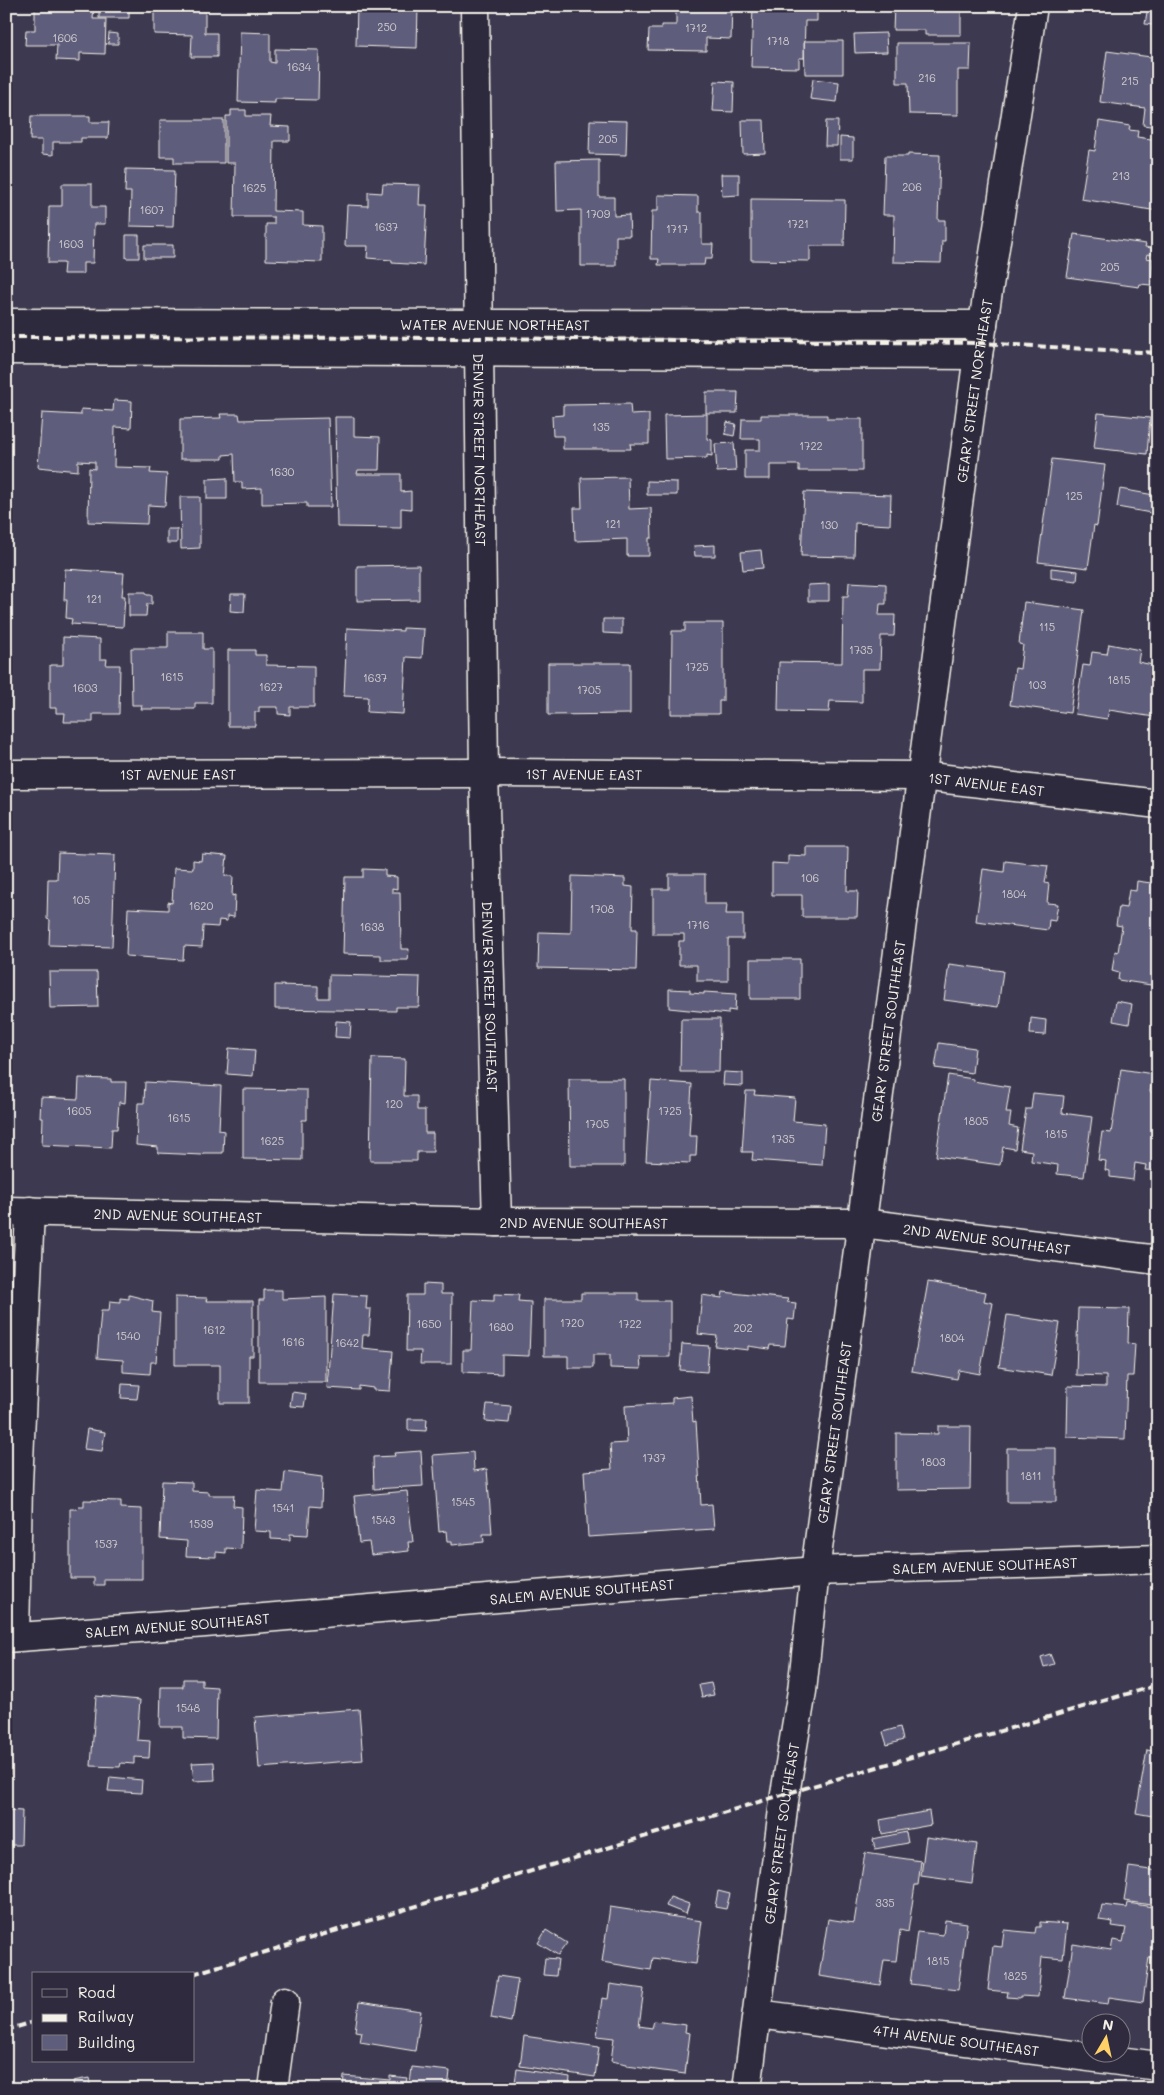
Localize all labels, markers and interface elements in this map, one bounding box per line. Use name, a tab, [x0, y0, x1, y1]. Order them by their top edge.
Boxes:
house number: 250	[377, 19, 397, 34]
house number: 1712	[685, 20, 707, 35]
house number: 1606	[53, 30, 78, 45]
house number: 1718	[767, 33, 790, 48]
house number: 1634	[287, 59, 312, 74]
house number: 216	[918, 70, 936, 85]
house number: 215	[1121, 73, 1139, 88]
house number: 205	[598, 131, 618, 146]
house number: 213	[1112, 168, 1130, 183]
house number: 206	[902, 179, 922, 194]
house number: 1625	[242, 180, 266, 195]
house number: 1607	[140, 202, 164, 217]
house number: 1709	[586, 206, 611, 221]
house number: 1721	[787, 216, 809, 231]
house number: 1637	[374, 219, 398, 234]
house number: 1717	[666, 221, 688, 236]
house number: 1603	[59, 236, 84, 251]
house number: 205	[1100, 259, 1120, 274]
street label: GEARY STREET NORTHEAST	[951, 297, 996, 484]
street label: WATER AVENUE NORTHEAST	[400, 314, 590, 334]
street label: DENVER STREET NORTHEAST	[470, 353, 491, 547]
house number: 135	[592, 419, 610, 434]
house number: 1722	[799, 438, 823, 453]
house number: 1630	[270, 464, 295, 479]
house number: 125	[1065, 488, 1083, 503]
house number: 121	[605, 516, 621, 531]
house number: 130	[820, 517, 838, 532]
house number: 121	[86, 591, 102, 606]
house number: 115	[1039, 619, 1055, 634]
house number: 1735	[849, 642, 873, 657]
house number: 1725	[685, 659, 709, 674]
house number: 1615	[161, 669, 183, 684]
house number: 1637	[363, 670, 387, 685]
house number: 1815	[1108, 672, 1130, 687]
house number: 103	[1028, 677, 1047, 692]
house number: 1627	[259, 679, 283, 694]
house number: 1603	[73, 680, 98, 695]
house number: 1705	[577, 682, 601, 697]
street label: 1ST AVENUE EAST	[120, 764, 237, 783]
street label: 1ST AVENUE EAST	[526, 764, 643, 784]
street label: 1ST AVENUE EAST	[927, 767, 1046, 800]
house number: 106	[801, 870, 819, 885]
house number: 1804	[1002, 886, 1027, 901]
house number: 105	[72, 892, 90, 907]
house number: 1620	[189, 898, 213, 913]
street label: DENVER STREET SOUTHEAST	[478, 901, 503, 1093]
house number: 1708	[590, 901, 615, 916]
house number: 1716	[687, 917, 709, 932]
house number: 1638	[360, 919, 385, 934]
street label: GEARY STREET SOUTHEAST	[866, 939, 909, 1123]
house number: 120	[385, 1096, 403, 1111]
house number: 1605	[67, 1103, 91, 1118]
house number: 1725	[658, 1103, 682, 1118]
house number: 1615	[168, 1110, 190, 1125]
house number: 1805	[964, 1113, 988, 1128]
house number: 1705	[585, 1116, 609, 1131]
house number: 1815	[1045, 1126, 1067, 1141]
house number: 1735	[771, 1131, 795, 1146]
house number: 1625	[260, 1133, 284, 1148]
street label: 2ND AVENUE SOUTHEAST	[93, 1203, 263, 1226]
street label: 2ND AVENUE SOUTHEAST	[500, 1213, 668, 1232]
street label: 2ND AVENUE SOUTHEAST	[902, 1219, 1072, 1259]
house number: 1720	[560, 1315, 584, 1330]
house number: 1650	[417, 1316, 442, 1331]
house number: 1722	[618, 1316, 642, 1331]
house number: 1680	[488, 1319, 514, 1334]
house number: 202	[733, 1320, 753, 1335]
house number: 1612	[203, 1322, 225, 1337]
house number: 1540	[116, 1328, 140, 1343]
house number: 1804	[940, 1330, 965, 1345]
house number: 1616	[281, 1334, 305, 1349]
house number: 1642	[335, 1335, 359, 1350]
street label: GEARY STREET SOUTHEAST	[812, 1340, 855, 1524]
house number: 1737	[642, 1450, 666, 1465]
house number: 1803	[921, 1454, 946, 1469]
house number: 1811	[1020, 1468, 1042, 1483]
house number: 1545	[451, 1494, 475, 1509]
house number: 1541	[272, 1500, 294, 1515]
house number: 1543	[371, 1512, 396, 1527]
house number: 1539	[189, 1516, 214, 1531]
house number: 1537	[94, 1536, 118, 1551]
street label: SALEM AVENUE SOUTHEAST	[892, 1552, 1078, 1578]
street label: SALEM AVENUE SOUTHEAST	[489, 1574, 675, 1608]
street label: SALEM AVENUE SOUTHEAST	[85, 1608, 271, 1642]
house number: 1548	[176, 1700, 201, 1715]
street label: GEARY STREET SOUTHEAST	[759, 1741, 803, 1925]
house number: 335	[875, 1895, 895, 1910]
house number: 1815	[927, 1953, 949, 1968]
house number: 1825	[1003, 1968, 1027, 1983]
legend	[32, 1972, 195, 2062]
text: Road	[78, 1982, 115, 2002]
text: Railway	[78, 2006, 134, 2026]
north arrow	[1082, 2012, 1132, 2062]
text: N	[1101, 2014, 1115, 2035]
street label: 4TH AVENUE SOUTHEAST	[872, 2020, 1040, 2060]
text: Building	[78, 2032, 135, 2052]

